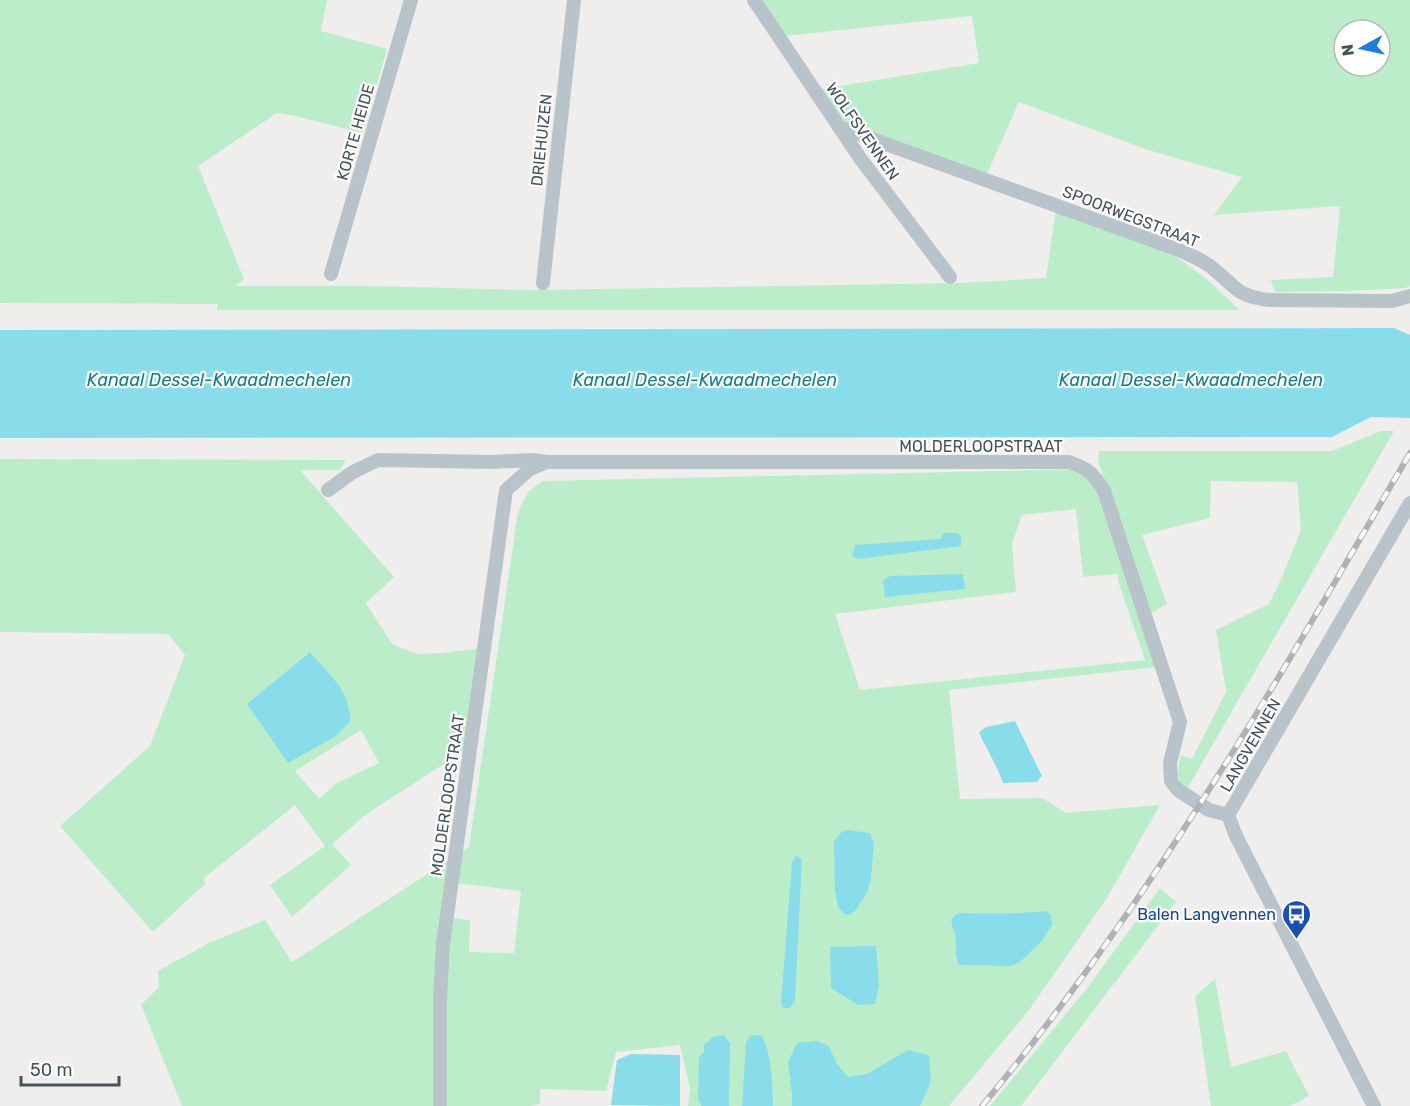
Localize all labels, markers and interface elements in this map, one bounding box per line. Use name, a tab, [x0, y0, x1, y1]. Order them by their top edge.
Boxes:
north arrow	[1332, 18, 1392, 78]
text: N	[1337, 43, 1358, 57]
street label: WOLFSVENNEN	[822, 79, 903, 184]
street label: KORTE HEIDE	[333, 82, 378, 182]
street label: DRIEHUIZEN	[527, 93, 556, 187]
street label: SPOORWEGSTRAAT	[1060, 182, 1202, 251]
water label: Kanaal Dessel-Kwaadmechelen	[87, 369, 351, 391]
water label: Kanaal Dessel-Kwaadmechelen	[573, 369, 837, 391]
water label: Kanaal Dessel-Kwaadmechelen	[1059, 369, 1323, 391]
street label: MOLDERLOOPSTRAAT	[899, 437, 1063, 456]
street label: LANGVENNEN	[1216, 695, 1285, 795]
street label: MOLDERLOOPSTRAAT	[427, 713, 468, 877]
bus stop icon: Balen Langvennen	[1281, 898, 1313, 940]
place label: Balen Langvennen	[1137, 905, 1276, 924]
scale bar	[21, 1049, 118, 1087]
text: 50 m	[30, 1059, 73, 1081]

